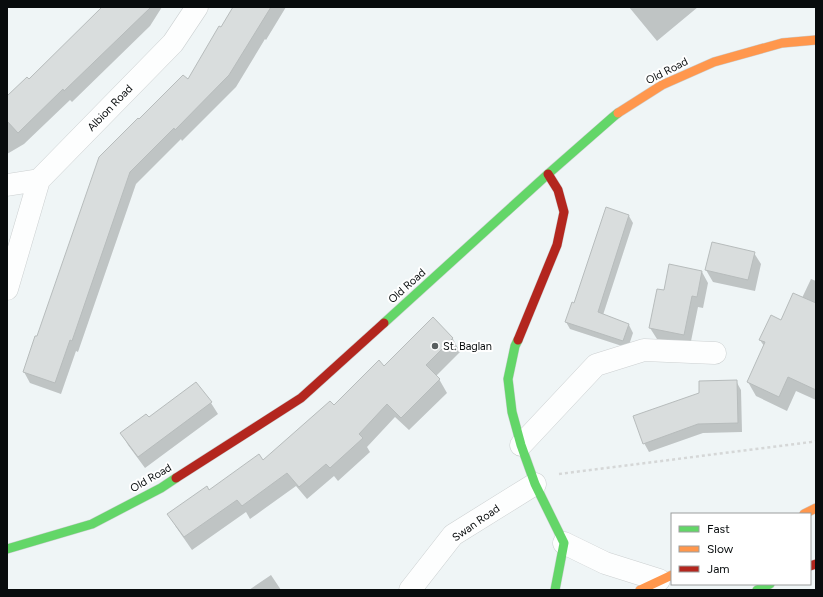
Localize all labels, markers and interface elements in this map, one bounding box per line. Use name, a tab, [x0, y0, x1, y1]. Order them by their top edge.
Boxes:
street label: Old Road	[644, 55, 690, 87]
street label: Albion Road	[85, 82, 135, 134]
street label: Old Road	[386, 266, 428, 306]
place label: St. Baglan	[443, 340, 492, 353]
marker: St. Baglan	[430, 341, 440, 351]
street label: Old Road	[128, 461, 174, 495]
street label: Swan Road	[450, 502, 502, 544]
legend	[671, 513, 811, 585]
text: Fast	[707, 522, 730, 536]
text: Slow	[707, 542, 734, 556]
text: Jam	[707, 562, 730, 576]

